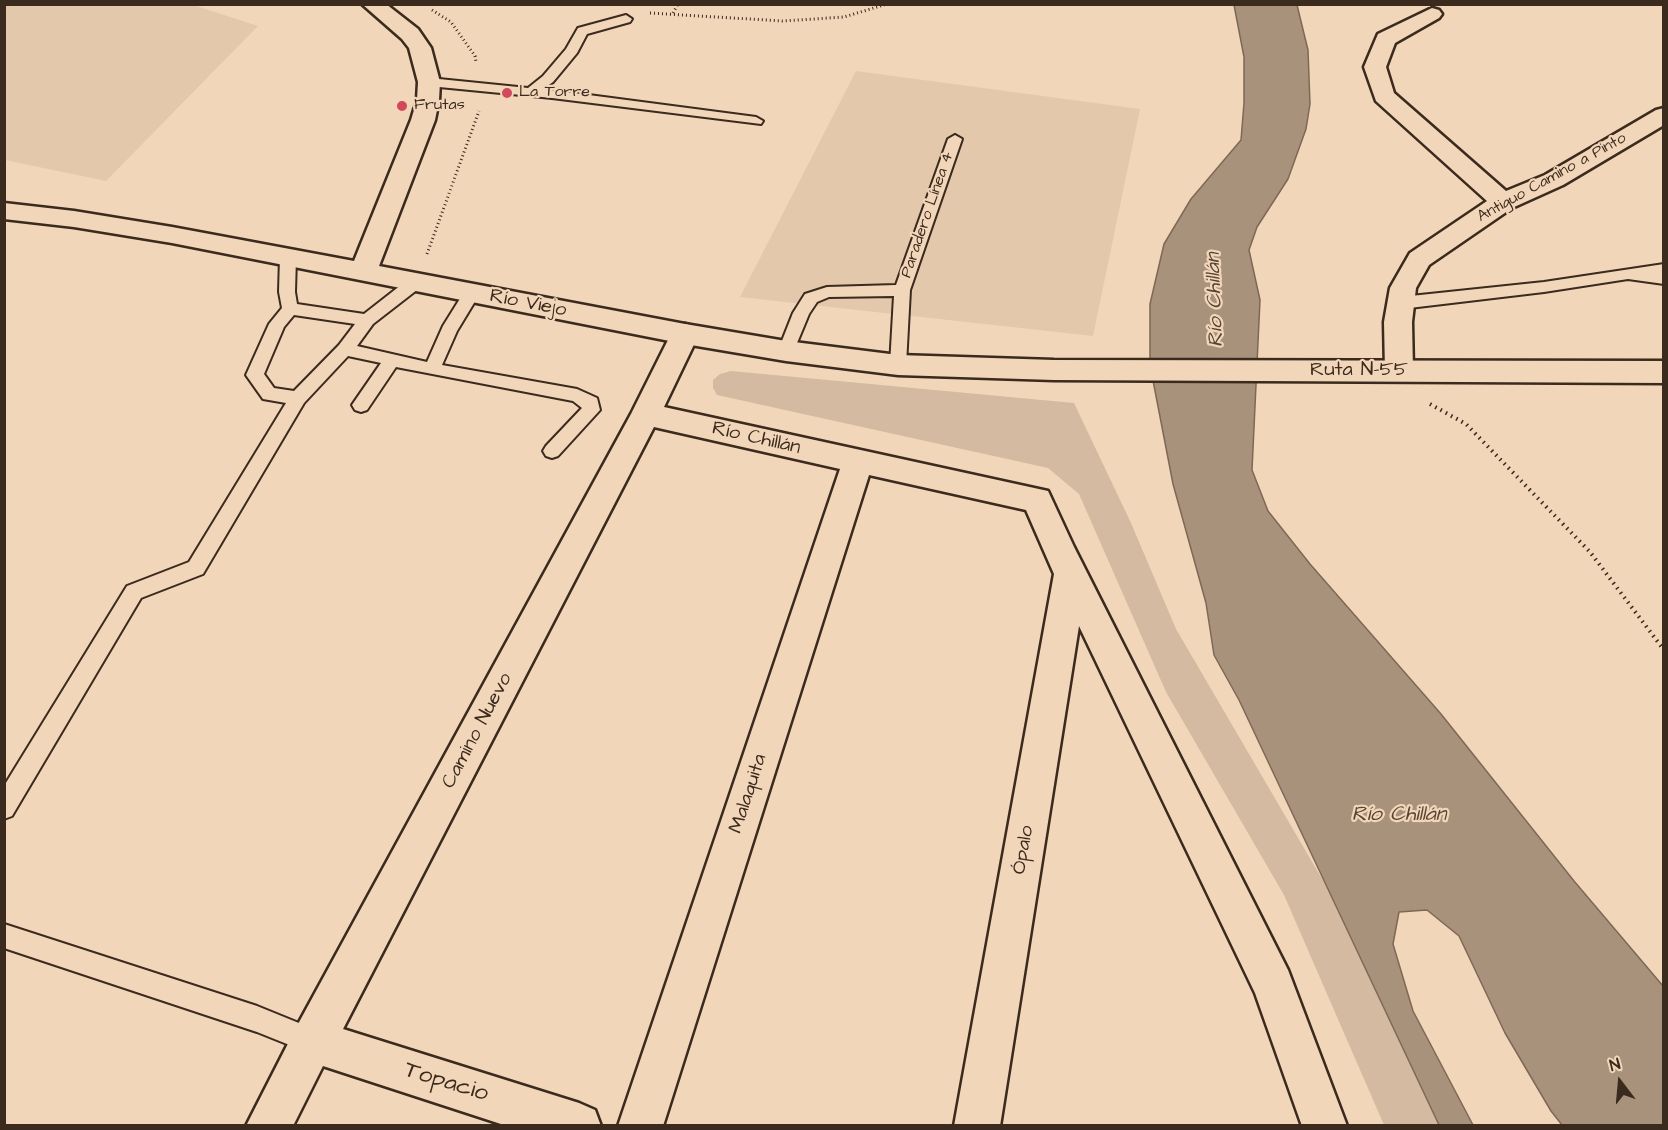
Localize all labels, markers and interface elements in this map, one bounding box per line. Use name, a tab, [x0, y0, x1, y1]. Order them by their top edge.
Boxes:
place label: La Torre	[519, 83, 590, 103]
marker: La Torre	[500, 86, 514, 100]
place label: Frutas	[414, 96, 465, 116]
marker: Frutas	[395, 99, 409, 113]
street label: Antiguo Camino a Pinto	[1474, 129, 1630, 227]
street label: Paradero Línea 4	[897, 149, 959, 281]
water label: Río Chillán	[1202, 252, 1230, 348]
street label: Río Viejo	[488, 285, 568, 323]
street label: Ruta N-55	[1310, 359, 1408, 383]
street label: Río Chillán	[709, 417, 803, 461]
street label: Camino Nuevo	[438, 669, 518, 793]
street label: Malaquita	[725, 751, 773, 837]
water label: Río Chillán	[1352, 803, 1446, 829]
street label: Ópalo	[1008, 824, 1040, 876]
north arrow	[1590, 1052, 1650, 1112]
text: N	[1607, 1053, 1623, 1077]
street label: Topacio	[401, 1057, 491, 1109]

